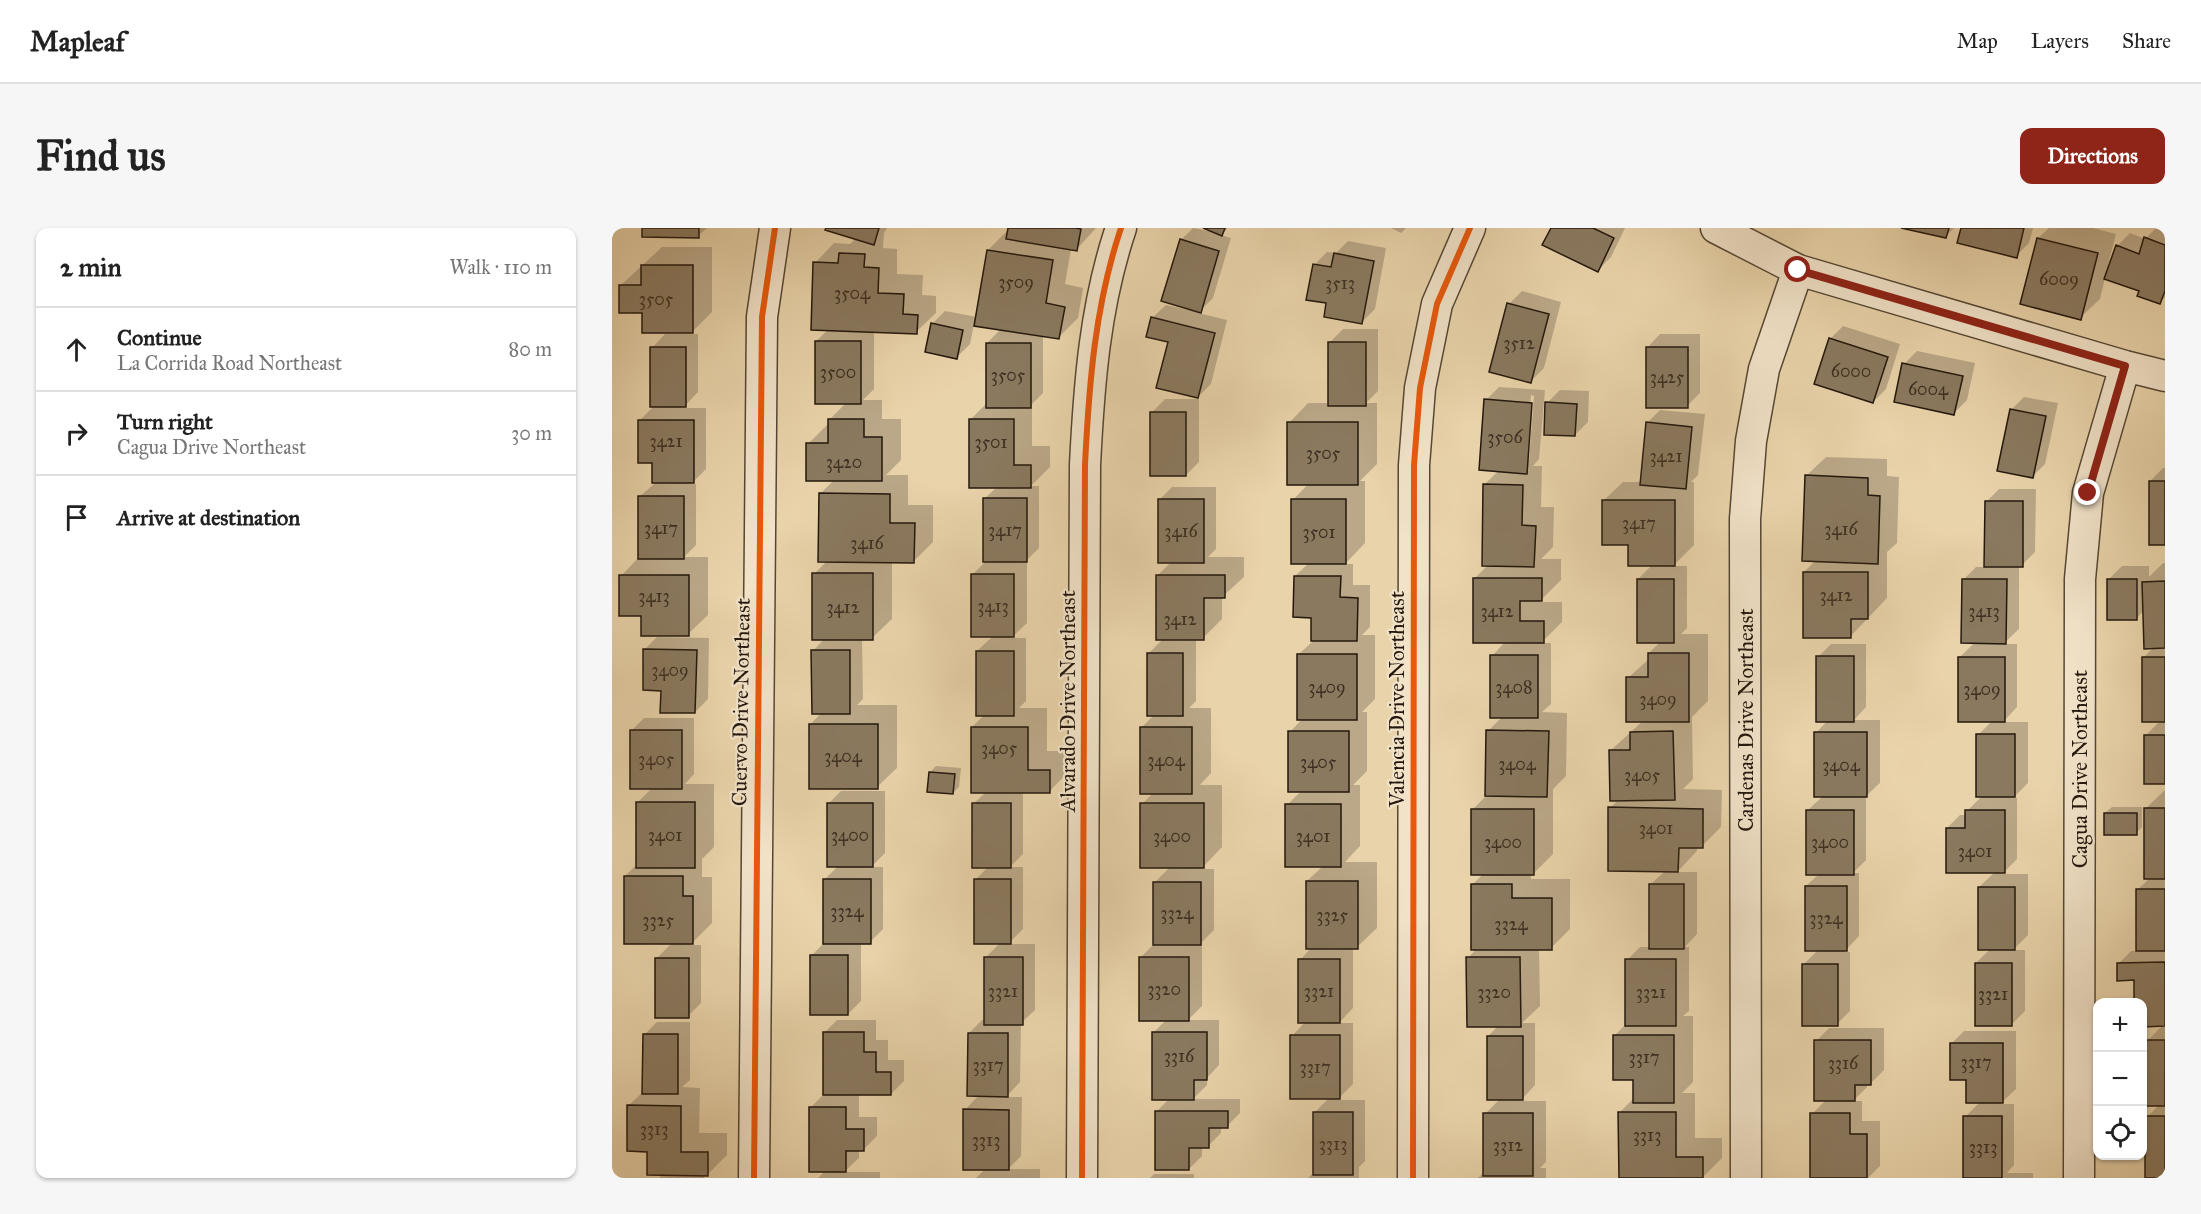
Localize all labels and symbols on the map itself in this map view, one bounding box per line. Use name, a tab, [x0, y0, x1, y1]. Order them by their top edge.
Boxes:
route start	[1784, 256, 1810, 282]
house number: 6009	[2039, 268, 2079, 290]
house number: 3509	[998, 271, 1034, 293]
house number: 3513	[1325, 272, 1355, 294]
house number: 3504	[834, 282, 871, 304]
house number: 3505	[639, 288, 674, 310]
house number: 3512	[1503, 332, 1535, 354]
house number: 6000	[1831, 360, 1871, 382]
house number: 3500	[820, 361, 856, 383]
house number: 3505	[991, 364, 1026, 386]
house number: 3425	[1650, 366, 1685, 388]
house number: 6004	[1908, 378, 1949, 400]
house number: 3506	[1487, 426, 1523, 448]
house number: 3421	[649, 430, 683, 452]
house number: 3501	[975, 431, 1008, 453]
house number: 3505	[1306, 442, 1341, 464]
house number: 3421	[1649, 445, 1683, 467]
house number: 3420	[826, 451, 862, 473]
route end	[2074, 479, 2100, 505]
house number: 3417	[1622, 512, 1656, 534]
house number: 3417	[644, 517, 678, 539]
house number: 3416	[1824, 518, 1859, 540]
house number: 3417	[988, 519, 1022, 541]
house number: 3416	[1164, 520, 1199, 542]
house number: 3501	[1303, 521, 1336, 543]
house number: 3416	[850, 532, 885, 554]
house number: 3412	[1819, 584, 1853, 606]
house number: 3413	[638, 585, 670, 607]
street label: Alvarado Drive Northeast	[1055, 590, 1081, 813]
street label: Valencia Drive Northeast	[1384, 590, 1410, 808]
house number: 3413	[977, 595, 1009, 617]
house number: 3412	[826, 596, 860, 618]
street label: Cuervo Drive Northeast	[726, 597, 756, 806]
house number: 3412	[1480, 600, 1514, 622]
house number: 3413	[1968, 600, 2000, 622]
house number: 3412	[1163, 608, 1197, 630]
street label: Cardenas Drive Northeast	[1733, 608, 1759, 832]
house number: 3409	[651, 659, 689, 681]
street label: Cagua Drive Northeast	[2067, 669, 2093, 868]
house number: 3409	[1308, 676, 1346, 698]
house number: 3408	[1495, 676, 1533, 698]
house number: 3409	[1963, 678, 2001, 700]
house number: 3409	[1639, 688, 1677, 710]
house number: 3405	[981, 737, 1018, 759]
house number: 3404	[824, 745, 863, 767]
house number: 3405	[638, 748, 675, 770]
house number: 3404	[1147, 749, 1186, 771]
house number: 3405	[1300, 751, 1337, 773]
house number: 3404	[1498, 753, 1537, 775]
house number: 3404	[1822, 754, 1861, 776]
house number: 3405	[1624, 764, 1661, 786]
house number: 3401	[1639, 817, 1673, 839]
house number: 3401	[648, 824, 682, 846]
house number: 3400	[831, 824, 869, 846]
house number: 3400	[1153, 825, 1191, 847]
house number: 3401	[1296, 825, 1330, 847]
house number: 3400	[1484, 831, 1522, 853]
house number: 3400	[1811, 831, 1849, 853]
house number: 3401	[1958, 840, 1992, 862]
house number: 3324	[830, 900, 865, 922]
house number: 3324	[1160, 902, 1195, 924]
house number: 3325	[1316, 904, 1348, 926]
house number: 3324	[1809, 907, 1844, 929]
house number: 3325	[642, 909, 674, 931]
house number: 3324	[1494, 913, 1529, 935]
house number: 3320	[1147, 978, 1181, 1000]
house number: 3321	[988, 980, 1018, 1002]
house number: 3321	[1304, 980, 1334, 1002]
house number: 3320	[1477, 981, 1511, 1003]
house number: 3321	[1636, 981, 1666, 1003]
house number: 3321	[1978, 983, 2008, 1005]
house number: 3316	[1164, 1045, 1195, 1067]
house number: 3317	[1628, 1046, 1660, 1068]
house number: 3317	[1960, 1051, 1992, 1073]
house number: 3316	[1828, 1052, 1859, 1074]
house number: 3317	[972, 1054, 1004, 1076]
house number: 3317	[1299, 1056, 1331, 1078]
house number: 3313	[640, 1118, 668, 1140]
house number: 3313	[1633, 1124, 1661, 1146]
house number: 3313	[972, 1129, 1000, 1151]
house number: 3313	[1319, 1133, 1347, 1155]
house number: 3312	[1493, 1134, 1523, 1156]
house number: 3313	[1969, 1136, 1997, 1158]

